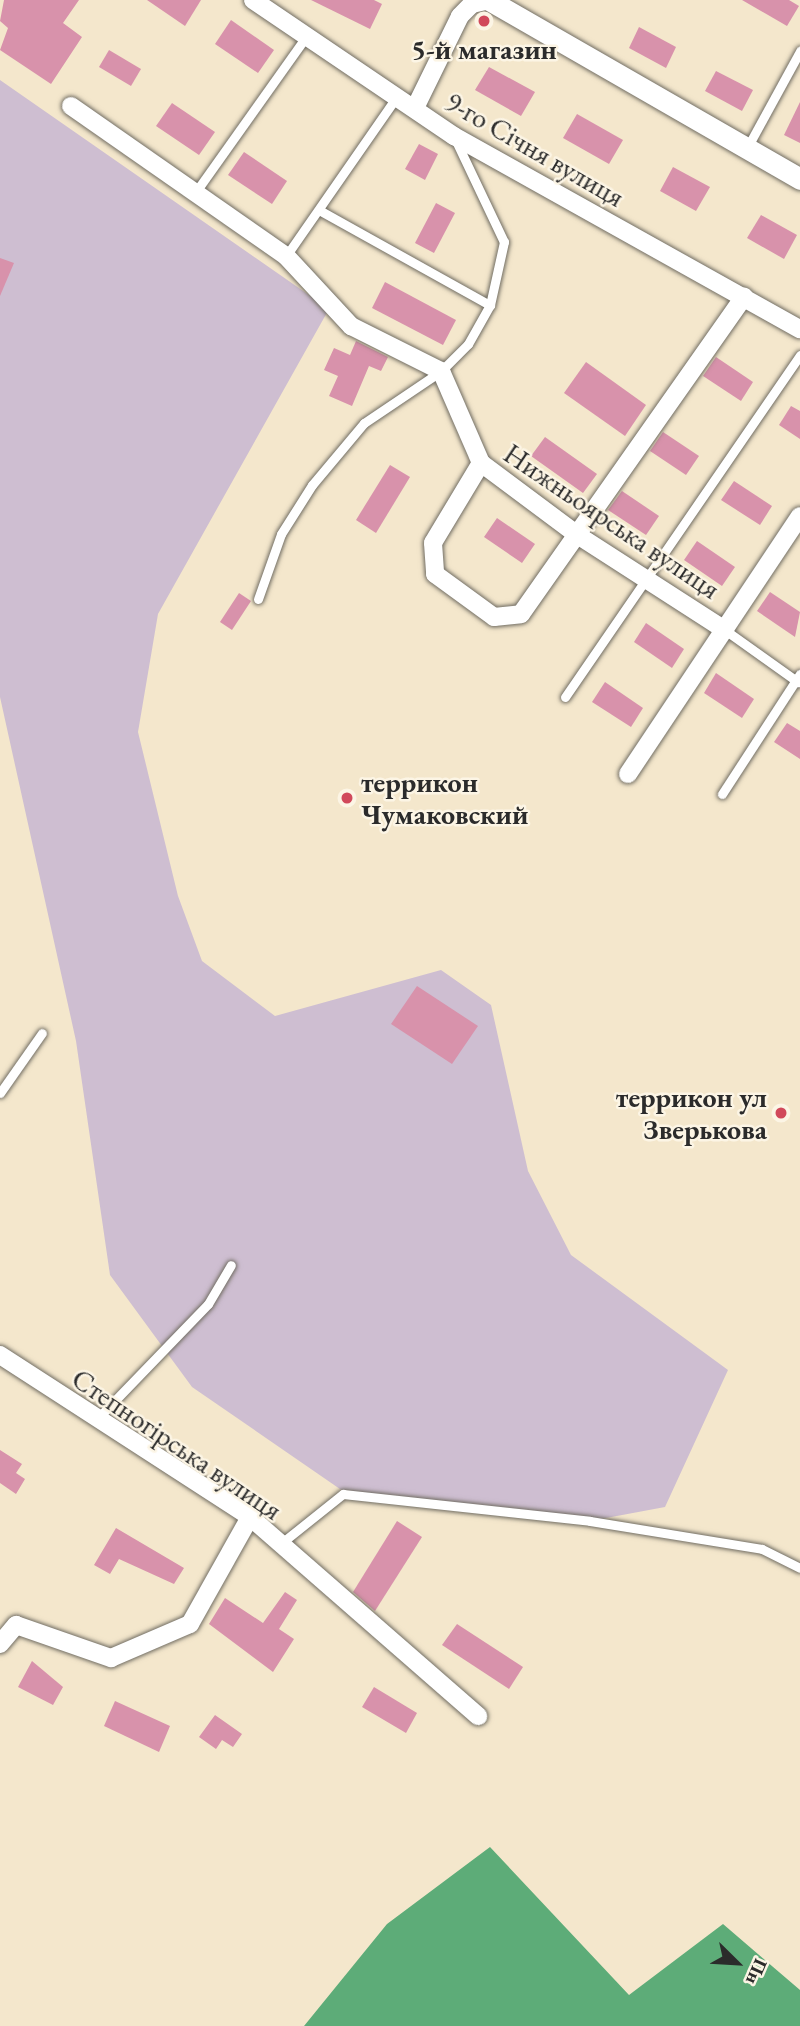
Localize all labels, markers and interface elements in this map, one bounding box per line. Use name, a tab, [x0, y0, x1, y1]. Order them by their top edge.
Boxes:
marker: 5-й магазин	[476, 13, 492, 29]
place label: 5-й магазин	[411, 32, 557, 66]
street label: 9-го Січня вулиця	[440, 84, 630, 214]
street label: Нижньоярська вулиця	[498, 436, 726, 606]
place label: террикон Чумаковский	[361, 765, 528, 831]
marker: террикон Чумаковский	[339, 790, 355, 806]
place label: террикон ул Зверькова	[616, 1080, 767, 1146]
marker: террикон ул Зверькова	[773, 1105, 789, 1121]
street label: Степногірська вулиця	[66, 1361, 288, 1527]
north arrow	[702, 1928, 772, 1998]
text: Пн	[740, 1955, 773, 1989]

